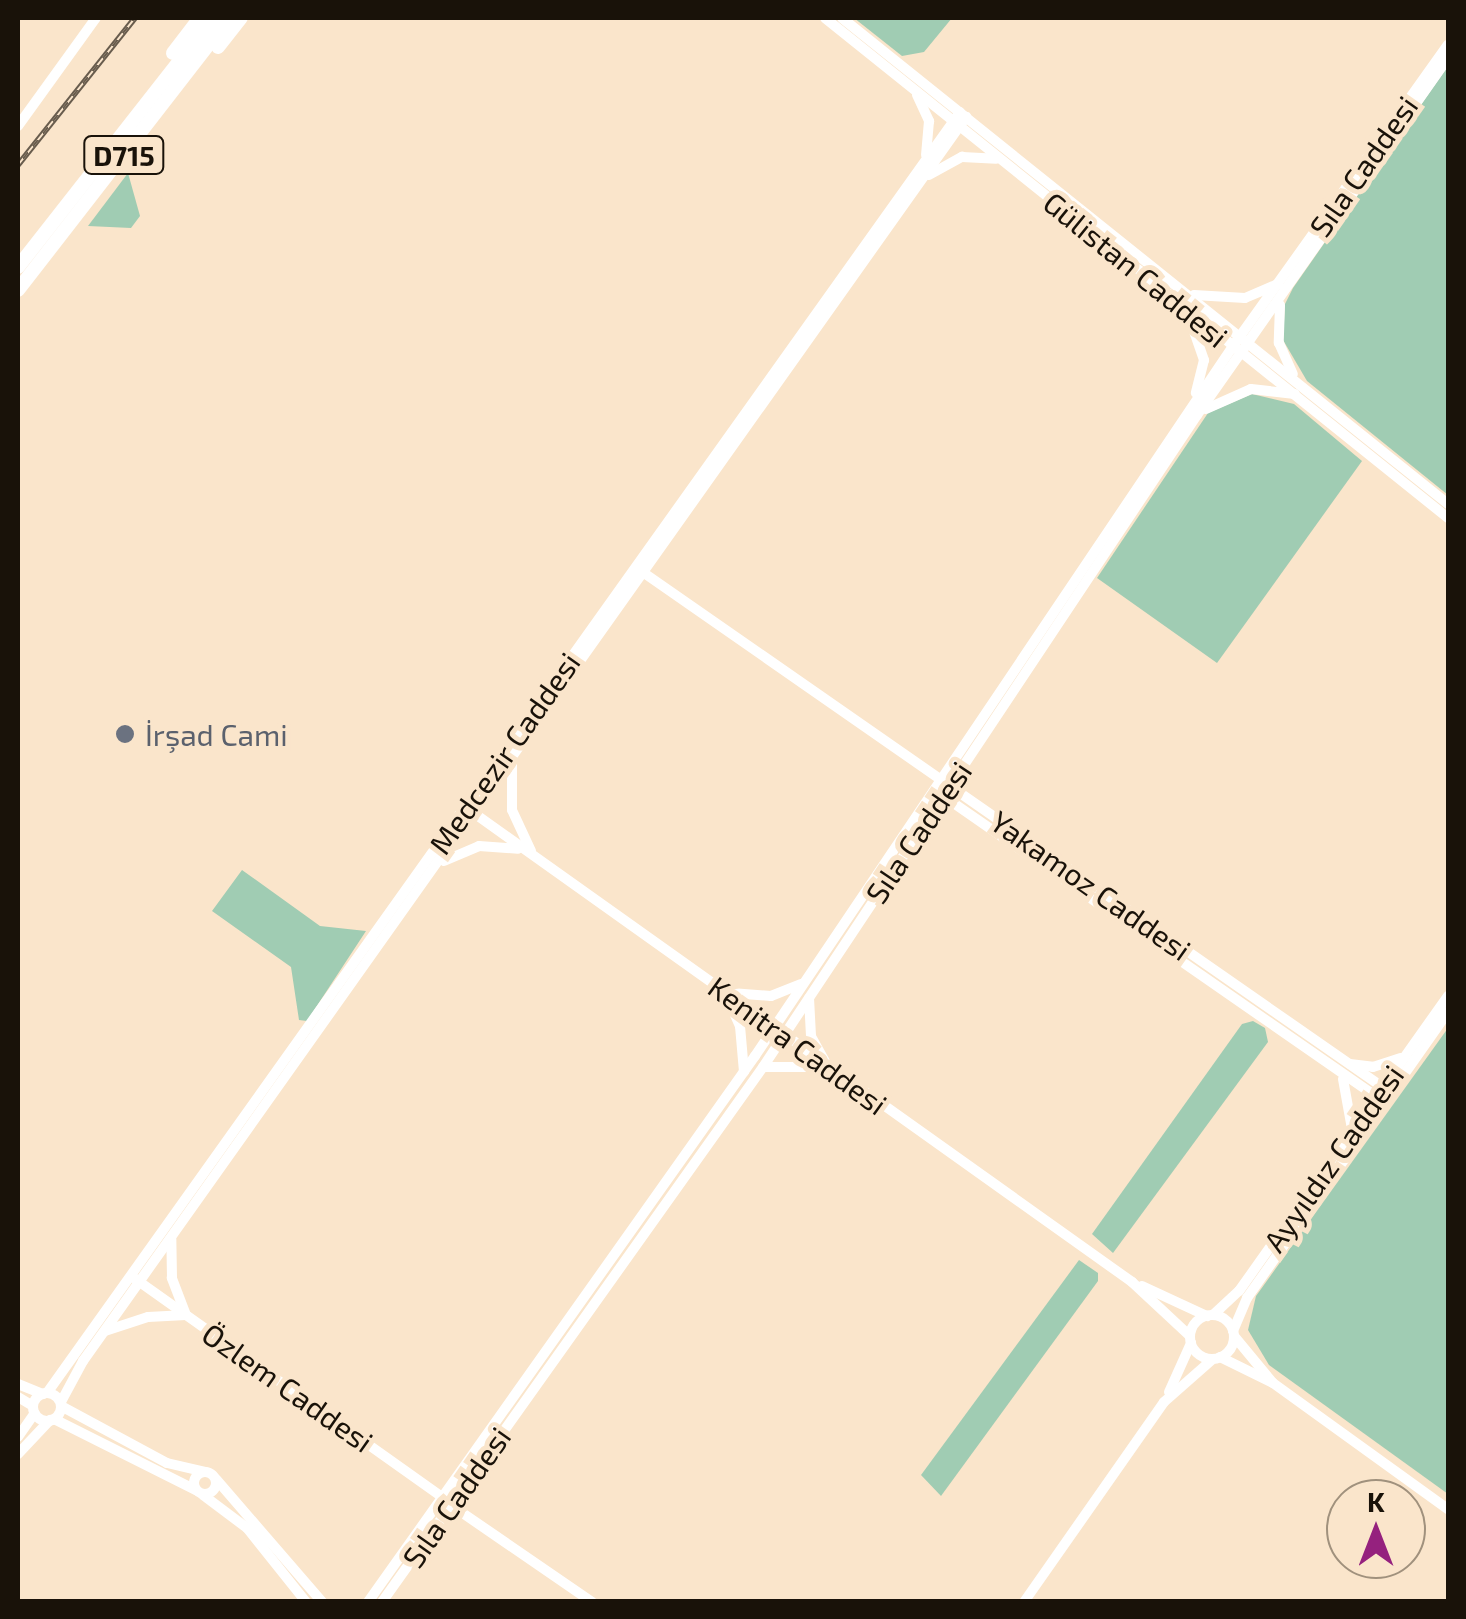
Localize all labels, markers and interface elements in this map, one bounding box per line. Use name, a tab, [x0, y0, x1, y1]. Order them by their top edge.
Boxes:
street label: Sıla Caddesi	[1301, 89, 1425, 243]
road number: D715	[82, 132, 166, 178]
street label: Gülistan Caddesi	[1037, 184, 1235, 354]
street label: Medcezir Caddesi	[421, 645, 587, 861]
place label: İrşad Cami	[145, 716, 288, 752]
marker: İrşad Cami	[114, 723, 136, 745]
street label: Sıla Caddesi	[857, 754, 979, 910]
street label: Yakamoz Caddesi	[984, 803, 1198, 967]
street label: Kenitra Caddesi	[702, 968, 894, 1122]
street label: Ayyıldız Caddesi	[1255, 1058, 1411, 1258]
street label: Özlem Caddesi	[196, 1315, 380, 1459]
street label: Sıla Caddesi	[394, 1420, 518, 1574]
north arrow	[1326, 1479, 1426, 1579]
text: K	[1367, 1484, 1385, 1518]

